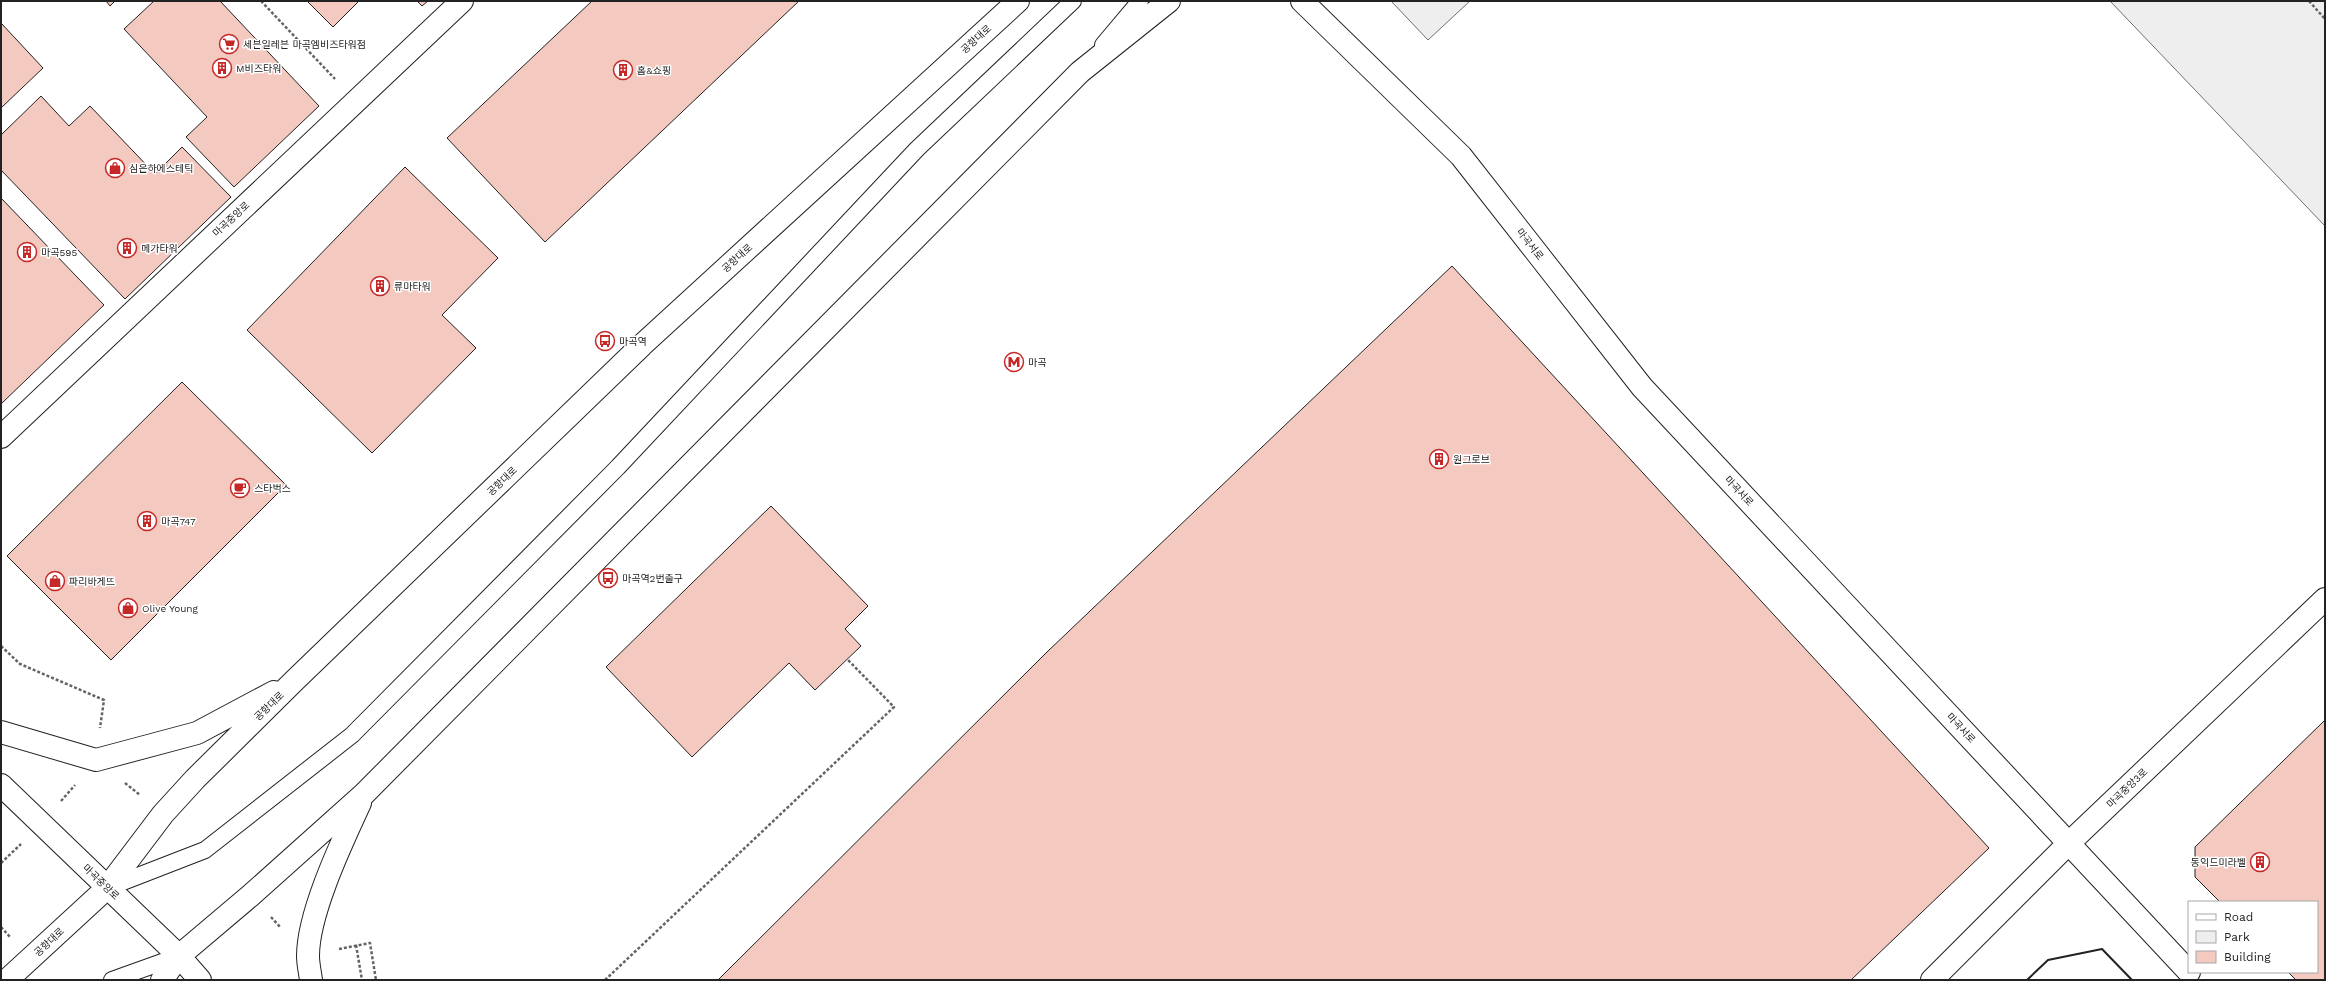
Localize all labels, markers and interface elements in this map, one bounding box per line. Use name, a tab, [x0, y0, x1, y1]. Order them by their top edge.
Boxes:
street label: 공항대로	[959, 23, 993, 55]
supermarket icon: 세븐일레븐 마곡엠비즈타워점	[218, 33, 240, 55]
place label: 세븐일레븐 마곡엠비즈타워점	[243, 39, 366, 50]
building icon: M비즈타워	[211, 57, 233, 79]
building icon: 홈&쇼핑	[612, 59, 634, 81]
place label: M비즈타워	[236, 63, 281, 74]
place label: 홈&쇼핑	[637, 65, 671, 76]
shop icon: 심은하에스테틱	[104, 157, 126, 179]
place label: 심은하에스테틱	[129, 163, 193, 174]
street label: 마곡중앙로	[210, 199, 252, 239]
street label: 마곡서로	[1514, 226, 1546, 262]
building icon: 메가타워	[116, 237, 138, 259]
building icon: 마곡595	[16, 241, 38, 263]
street label: 공항대로	[720, 242, 754, 274]
place label: 메가타워	[141, 243, 178, 254]
place label: 마곡595	[41, 247, 77, 258]
building icon: 류마타워	[369, 275, 391, 297]
place label: 류마타워	[394, 281, 431, 292]
bus stop icon: 마곡역	[594, 330, 616, 352]
place label: 마곡역	[619, 336, 647, 347]
metro station icon: 마곡	[1003, 351, 1025, 373]
place label: 마곡	[1028, 357, 1046, 368]
building icon: 원그로브	[1428, 448, 1450, 470]
place label: 원그로브	[1453, 454, 1490, 465]
street label: 공항대로	[485, 464, 519, 498]
street label: 마곡서로	[1722, 474, 1756, 508]
cafe icon: 스타벅스	[229, 477, 251, 499]
place label: 스타벅스	[254, 483, 291, 494]
building icon: 마곡747	[136, 510, 158, 532]
place label: 마곡747	[161, 516, 196, 527]
bus stop icon: 마곡역2번출구	[597, 567, 619, 589]
shop icon: 파리바게뜨	[44, 570, 66, 592]
place label: 마곡역2번출구	[622, 573, 683, 584]
place label: 파리바게뜨	[69, 576, 115, 587]
shop icon: Olive Young	[117, 597, 139, 619]
place label: Olive Young	[142, 603, 199, 614]
street label: 공항대로	[252, 689, 286, 723]
street label: 마곡서로	[1944, 711, 1978, 745]
street label: 마곡중앙3로	[2105, 766, 2149, 810]
building icon: 동익드미라벨	[2249, 851, 2271, 873]
place label: 동익드미라벨	[2191, 857, 2246, 868]
street label: 마곡중앙로	[81, 862, 121, 902]
legend	[2188, 901, 2318, 973]
text: Road	[2224, 910, 2253, 924]
street label: 공항대로	[32, 925, 66, 959]
text: Park	[2224, 930, 2250, 944]
text: Building	[2224, 950, 2271, 964]

